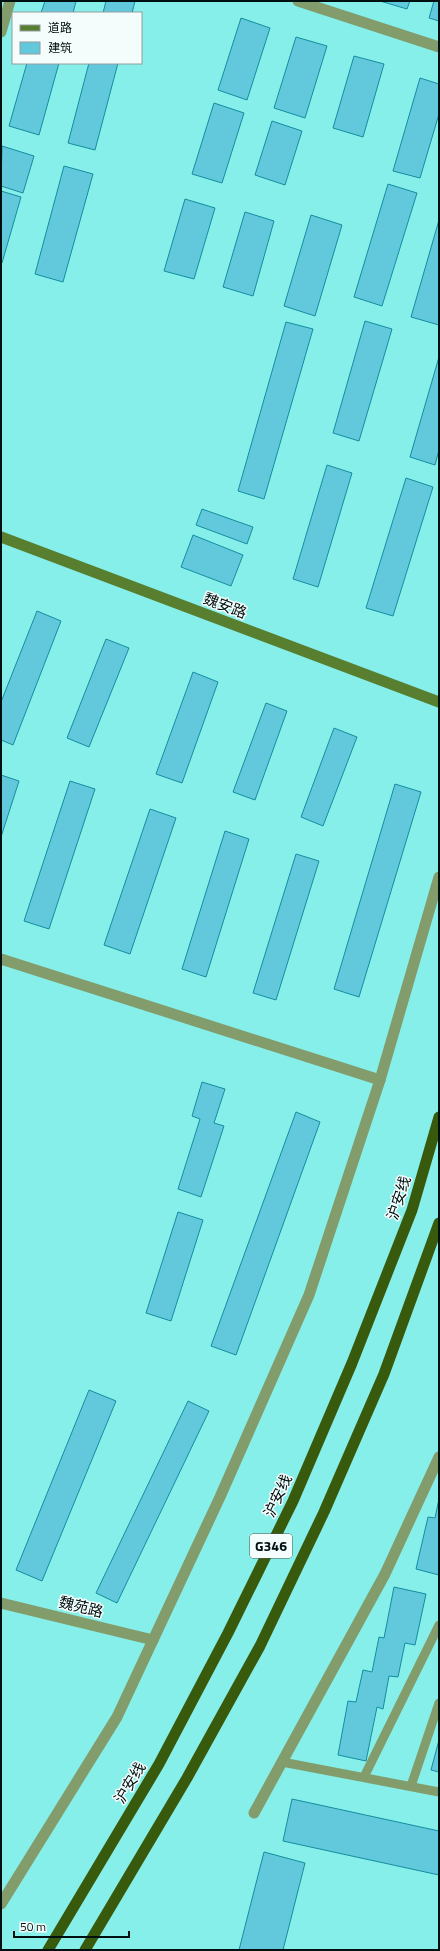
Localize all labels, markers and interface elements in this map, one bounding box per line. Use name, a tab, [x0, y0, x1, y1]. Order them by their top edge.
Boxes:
legend	[12, 12, 142, 64]
text: 道路	[48, 18, 72, 37]
text: 建筑	[48, 38, 72, 57]
street label: 魏安路	[200, 587, 250, 624]
street label: 沪安线	[381, 1173, 416, 1223]
street label: 沪安线	[258, 1471, 297, 1521]
road number: G346	[250, 1534, 292, 1558]
street label: 魏苑路	[56, 1590, 106, 1623]
street label: 沪安线	[108, 1758, 151, 1808]
scale bar	[14, 1913, 129, 1939]
text: 50 m	[20, 1917, 46, 1936]

